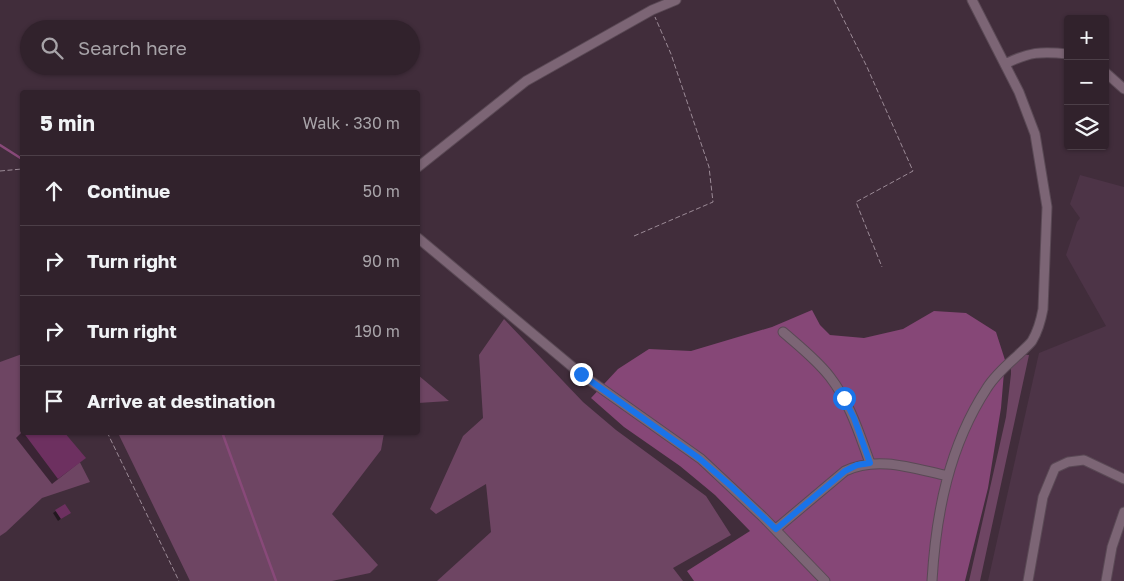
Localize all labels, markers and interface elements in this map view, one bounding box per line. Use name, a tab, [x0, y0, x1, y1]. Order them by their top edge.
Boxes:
map controls	[1064, 15, 1109, 150]
button: +	[1064, 15, 1109, 60]
search box	[20, 20, 420, 75]
icon: search	[38, 34, 66, 62]
text: Search here	[78, 36, 187, 59]
button: −	[1064, 60, 1109, 105]
button: layers	[1064, 105, 1109, 150]
text: 5 min	[40, 110, 95, 136]
text: Walk · 330 m	[302, 113, 400, 133]
icon: ahead	[40, 177, 68, 205]
text: Continue	[87, 179, 170, 202]
text: 50 m	[363, 181, 400, 201]
icon: right	[40, 247, 68, 275]
text: Turn right	[87, 249, 177, 272]
text: 90 m	[362, 251, 400, 271]
icon: right	[40, 317, 68, 345]
text: Turn right	[87, 319, 177, 342]
text: 190 m	[354, 321, 400, 341]
route end	[570, 363, 593, 386]
icon: arrive	[40, 387, 68, 415]
route start	[833, 387, 856, 410]
text: Arrive at destination	[87, 389, 275, 412]

